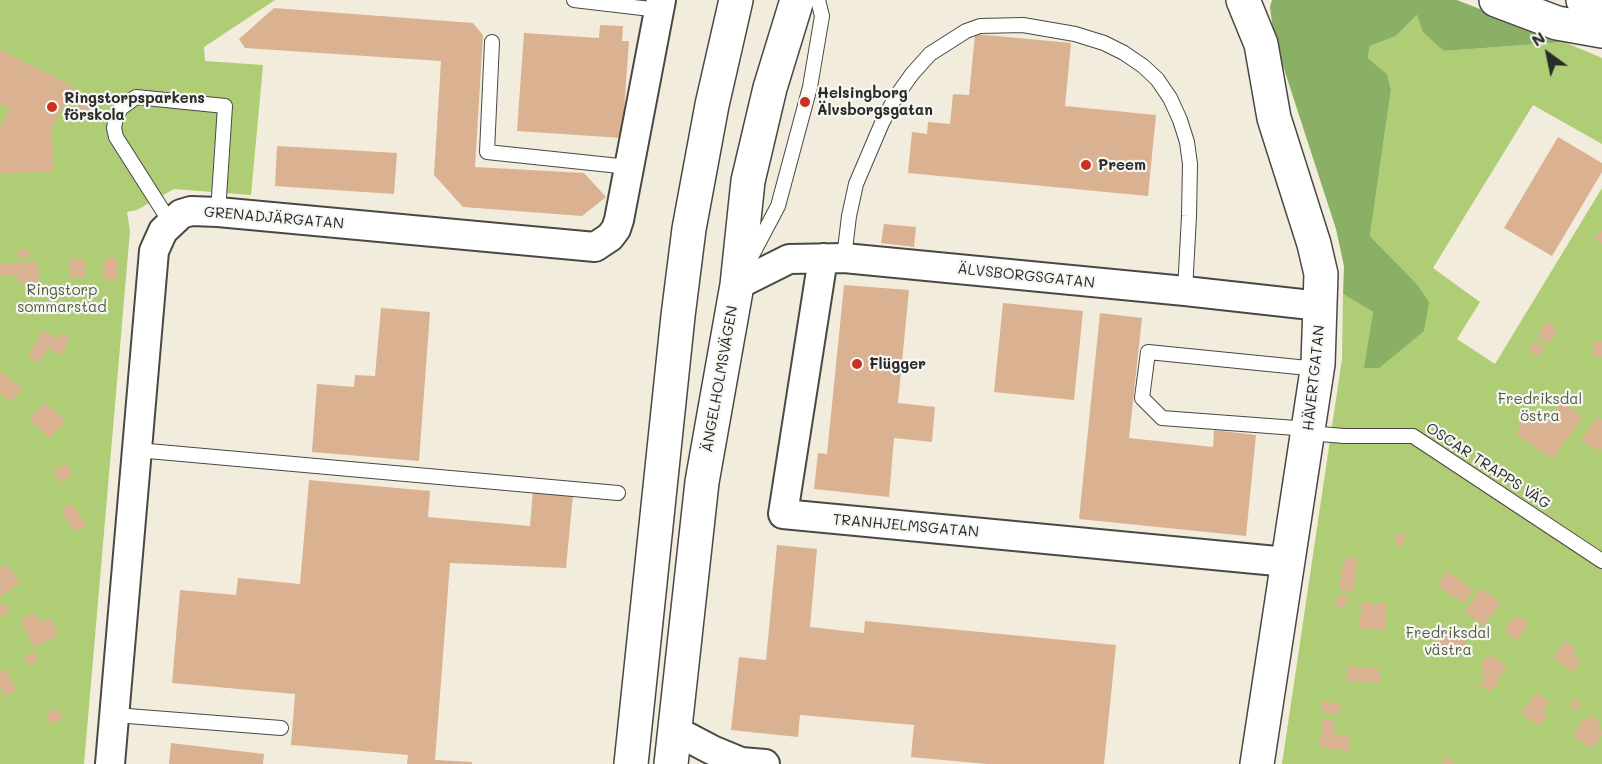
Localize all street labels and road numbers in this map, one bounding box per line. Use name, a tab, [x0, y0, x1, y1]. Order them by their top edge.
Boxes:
street label: GRENADJÄRGATAN	[203, 203, 345, 233]
street label: ÄLVSBORGSGATAN	[956, 260, 1096, 292]
street label: ÄNGELHOLMSVÄGEN	[698, 304, 742, 454]
street label: HÄVERTGATAN	[1299, 324, 1329, 432]
street label: OSCAR TRAPPS VÄG	[1422, 419, 1554, 513]
street label: TRANHJELMSGATAN	[832, 511, 980, 541]

